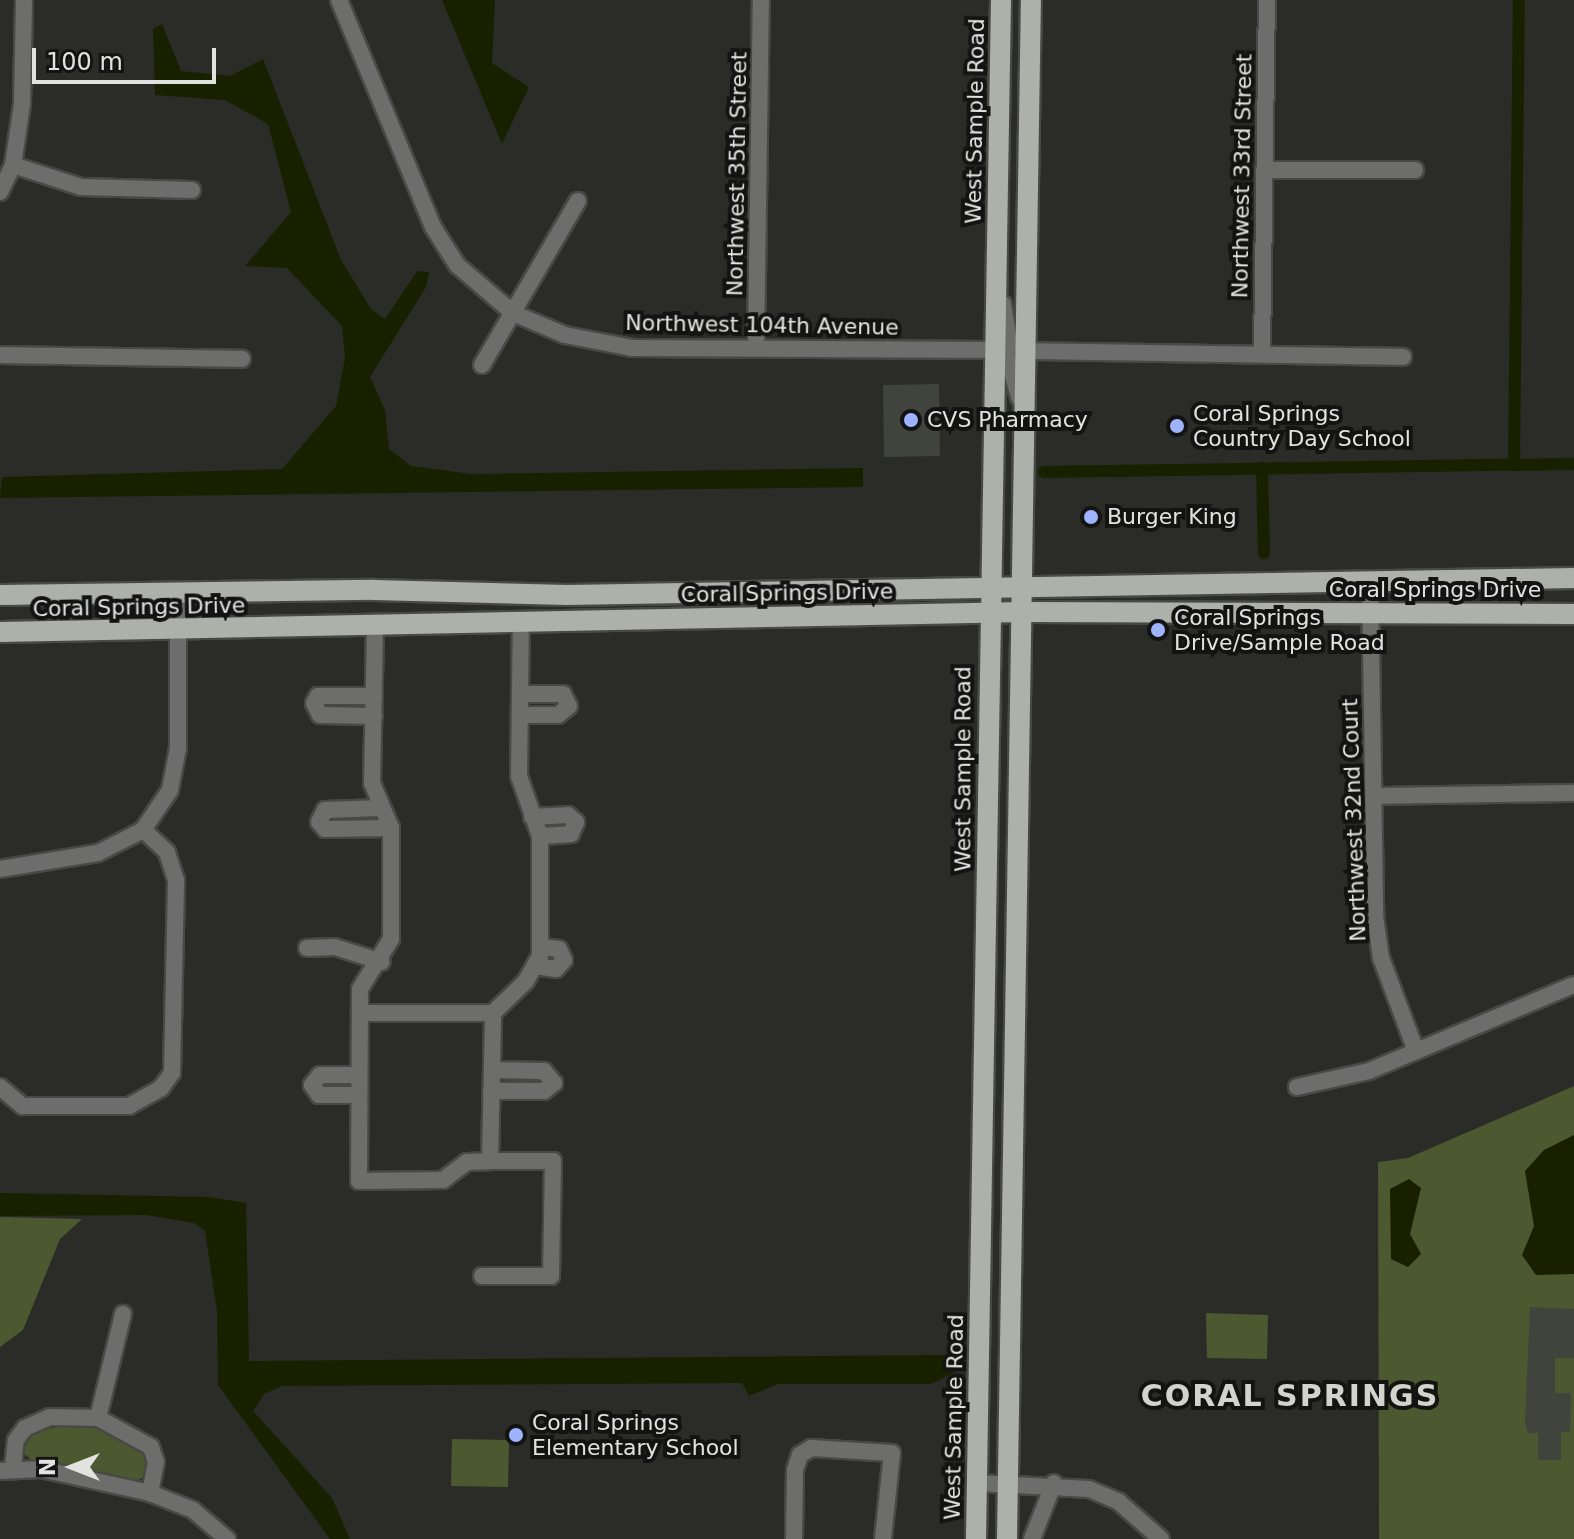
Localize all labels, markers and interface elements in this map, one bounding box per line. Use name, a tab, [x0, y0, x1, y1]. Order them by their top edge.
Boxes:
street label: West Sample Road	[960, 18, 990, 224]
scale bar	[36, 32, 220, 82]
text: 100 m	[46, 48, 123, 76]
street label: Northwest 35th Street	[722, 52, 752, 296]
street label: Northwest 33rd Street	[1227, 53, 1257, 299]
street label: Northwest 104th Avenue	[625, 309, 899, 341]
place label: Coral Springs Country Day School	[1193, 400, 1411, 452]
place label: CVS Pharmacy	[927, 407, 1088, 433]
marker: CVS Pharmacy	[902, 411, 920, 429]
marker: Coral Springs Country Day School	[1168, 417, 1186, 435]
place label: Burger King	[1107, 504, 1237, 530]
marker: Burger King	[1082, 508, 1100, 526]
street label: Coral Springs Drive	[1329, 577, 1541, 603]
street label: Coral Springs Drive	[681, 578, 893, 608]
street label: Coral Springs Drive	[33, 592, 245, 622]
place label: Coral Springs Drive/Sample Road	[1174, 604, 1385, 656]
marker: Coral Springs Drive/Sample Road	[1149, 621, 1167, 639]
street label: West Sample Road	[950, 666, 976, 872]
street label: Northwest 32nd Court	[1337, 698, 1371, 942]
street label: West Sample Road	[939, 1314, 969, 1520]
district label: CORAL SPRINGS	[1141, 1378, 1439, 1414]
place label: Coral Springs Elementary School	[532, 1409, 739, 1460]
marker: Coral Springs Elementary School	[507, 1426, 525, 1444]
north arrow	[32, 1427, 112, 1507]
text: N	[35, 1458, 60, 1476]

